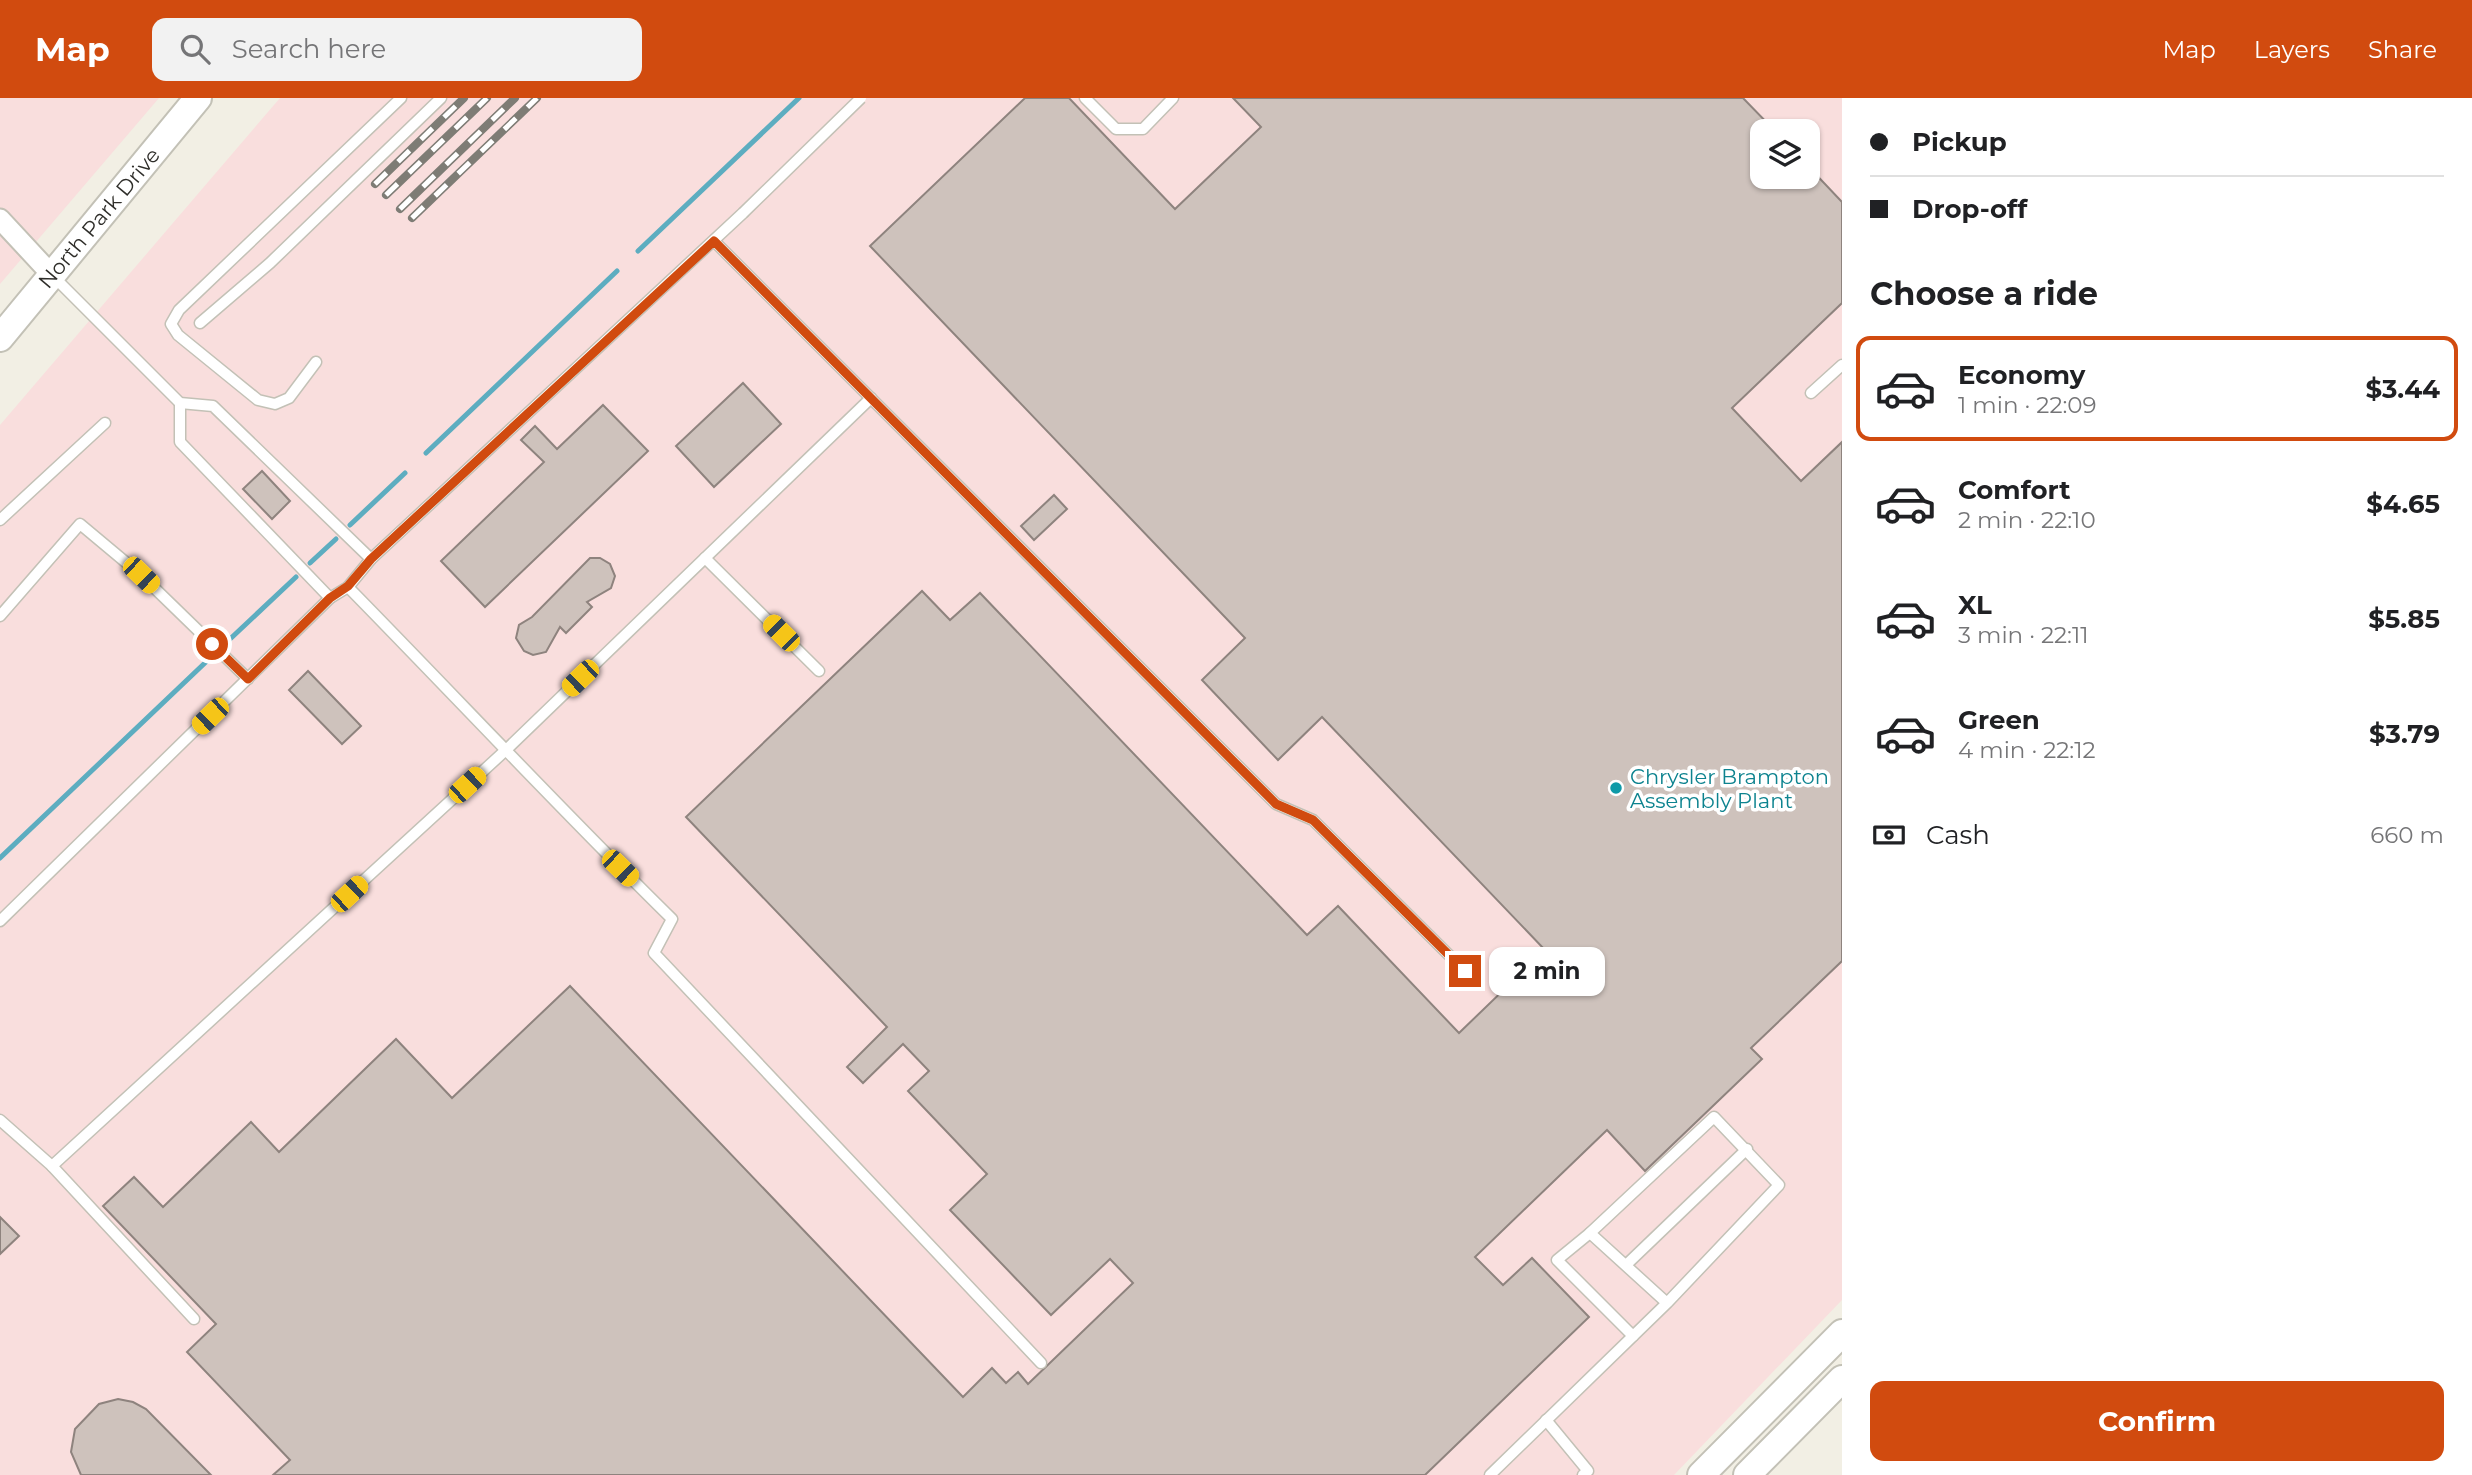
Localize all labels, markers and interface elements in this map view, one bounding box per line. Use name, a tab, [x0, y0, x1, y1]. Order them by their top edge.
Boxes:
search box	[152, 18, 642, 81]
text: Map	[35, 29, 110, 69]
icon: search	[176, 30, 214, 68]
text: Search here	[232, 33, 386, 65]
text: Map	[2162, 35, 2216, 64]
text: Layers	[2254, 35, 2330, 64]
text: Share	[2368, 35, 2437, 64]
map controls	[1750, 119, 1820, 189]
button: layers	[1750, 119, 1820, 189]
text: Pickup	[1912, 126, 2007, 158]
street label: North Park Drive	[33, 143, 165, 293]
text: Drop-off	[1912, 193, 2027, 225]
text: Choose a ride	[1870, 274, 2098, 313]
icon: car	[1874, 357, 1937, 420]
text: Economy	[1958, 359, 2085, 391]
text: $3.44	[2365, 373, 2440, 405]
text: 1 min · 22:09	[1958, 391, 2097, 419]
icon: car	[1874, 472, 1937, 535]
text: Comfort	[1958, 474, 2070, 506]
text: $4.65	[2366, 488, 2440, 520]
text: 2 min · 22:10	[1958, 506, 2096, 534]
car	[119, 553, 164, 597]
icon: car	[1874, 587, 1937, 650]
text: XL	[1958, 589, 1992, 621]
text: $5.85	[2368, 603, 2440, 635]
car	[759, 611, 804, 655]
text: 3 min · 22:11	[1958, 621, 2089, 649]
route start	[196, 628, 228, 660]
car	[558, 656, 603, 700]
car	[188, 694, 233, 738]
icon: car	[1874, 702, 1937, 765]
text: Green	[1958, 704, 2040, 736]
text: $3.79	[2369, 718, 2440, 750]
text: 4 min · 22:12	[1958, 736, 2096, 764]
car	[445, 763, 490, 807]
place label: Chrysler Brampton Assembly Plant	[1630, 764, 1829, 813]
marker: Chrysler Brampton Assembly Plant	[1608, 780, 1624, 796]
icon: cash	[1870, 816, 1908, 854]
text: Cash	[1926, 819, 1990, 851]
text: 660 m	[2370, 821, 2444, 849]
car	[598, 846, 643, 890]
car	[327, 872, 372, 916]
callout: 2 min	[1490, 946, 1605, 996]
route end	[1449, 955, 1481, 987]
text: 2 min	[1513, 957, 1581, 985]
button: Confirm	[1870, 1381, 2444, 1461]

